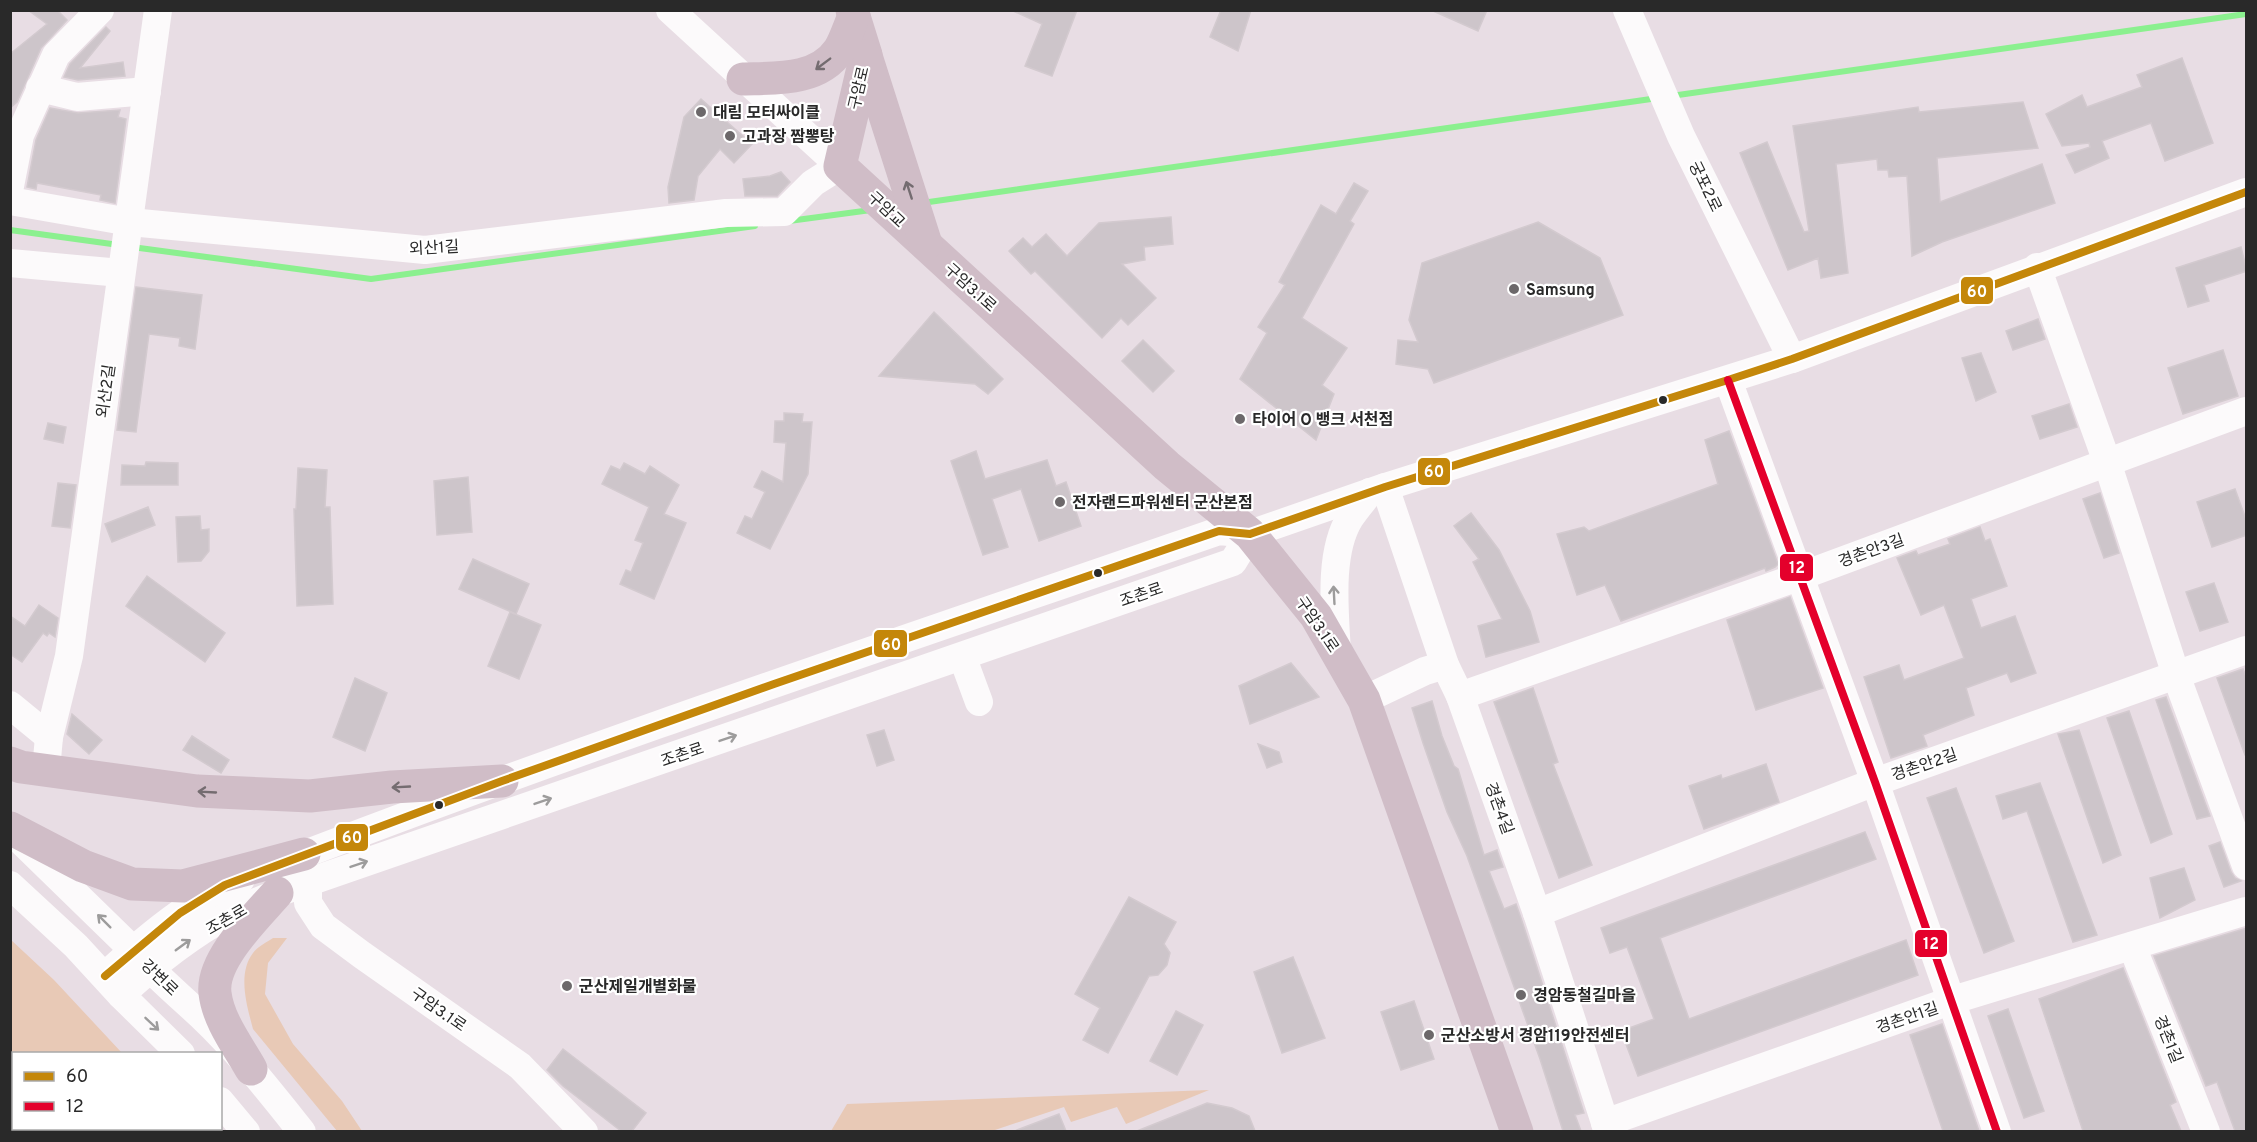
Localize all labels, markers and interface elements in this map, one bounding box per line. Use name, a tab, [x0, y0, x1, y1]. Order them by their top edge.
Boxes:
one-way arrow	[815, 57, 831, 70]
street label: 구암로	[845, 64, 875, 112]
place label: 대림 모터싸이클	[713, 104, 820, 124]
marker: 대림 모터싸이클	[694, 105, 708, 119]
place label: 고과장 짬뽕탕	[742, 128, 835, 148]
marker: 고과장 짬뽕탕	[723, 129, 737, 143]
street label: 궁포2로	[1683, 158, 1725, 216]
one-way arrow	[902, 181, 913, 200]
street label: 구암교	[863, 188, 909, 233]
street label: 외산1길	[409, 238, 460, 260]
street label: 구암3.1로	[939, 260, 1000, 317]
line badge: 60	[1960, 276, 1994, 305]
place label: Samsung	[1526, 281, 1595, 301]
marker: Samsung	[1507, 282, 1521, 296]
text: 60	[1967, 283, 1987, 303]
street label: 외산2길	[93, 363, 121, 419]
unlabelled marker	[1657, 394, 1669, 406]
place label: 타이어 O 뱅크 서천점	[1252, 410, 1393, 431]
marker: 타이어 O 뱅크 서천점	[1233, 412, 1247, 426]
line badge: 60	[1417, 457, 1451, 486]
text: 60	[1424, 463, 1444, 483]
place label: 전자랜드파워센터 군산본점	[1072, 494, 1253, 514]
marker: 전자랜드파워센터 군산본점	[1053, 495, 1067, 509]
street label: 경촌안3길	[1836, 531, 1907, 573]
line badge: 12	[1779, 553, 1814, 582]
text: 12	[1789, 559, 1805, 579]
unlabelled marker	[1092, 567, 1104, 579]
street label: 조촌로	[1118, 579, 1166, 613]
one-way arrow	[1329, 585, 1340, 605]
street label: 구암3.1로	[1290, 593, 1342, 657]
line badge: 60	[873, 629, 908, 658]
text: 60	[881, 636, 901, 656]
one-way arrow	[718, 732, 737, 743]
street label: 조촌로	[659, 739, 707, 773]
street label: 경촌안2길	[1889, 745, 1960, 787]
street label: 경촌4길	[1479, 780, 1517, 838]
one-way arrow	[392, 781, 412, 792]
one-way arrow	[197, 786, 217, 797]
one-way arrow	[533, 794, 552, 805]
unlabelled marker	[433, 799, 445, 811]
line badge: 60	[335, 823, 369, 852]
text: 60	[342, 829, 362, 849]
one-way arrow	[349, 858, 368, 869]
street label: 조촌로	[203, 901, 251, 940]
one-way arrow	[96, 914, 111, 929]
line badge: 12	[1914, 929, 1948, 958]
text: 12	[1923, 935, 1939, 955]
one-way arrow	[174, 939, 190, 952]
street label: 강변로	[136, 956, 182, 1001]
place label: 군산제일개별화물	[579, 978, 697, 998]
marker: 군산제일개별화물	[560, 979, 574, 993]
street label: 구암3.1로	[406, 984, 470, 1037]
place label: 경암동철길마을	[1533, 987, 1636, 1007]
marker: 경암동철길마을	[1514, 988, 1528, 1002]
street label: 경촌안1길	[1874, 999, 1942, 1039]
street label: 경촌1길	[2148, 1013, 2186, 1067]
one-way arrow	[144, 1017, 159, 1031]
place label: 군산소방서 경암119안전센터	[1441, 1027, 1630, 1047]
marker: 군산소방서 경암119안전센터	[1422, 1028, 1436, 1042]
legend	[12, 1052, 222, 1130]
text: 60	[66, 1066, 88, 1089]
text: 12	[66, 1096, 84, 1119]

